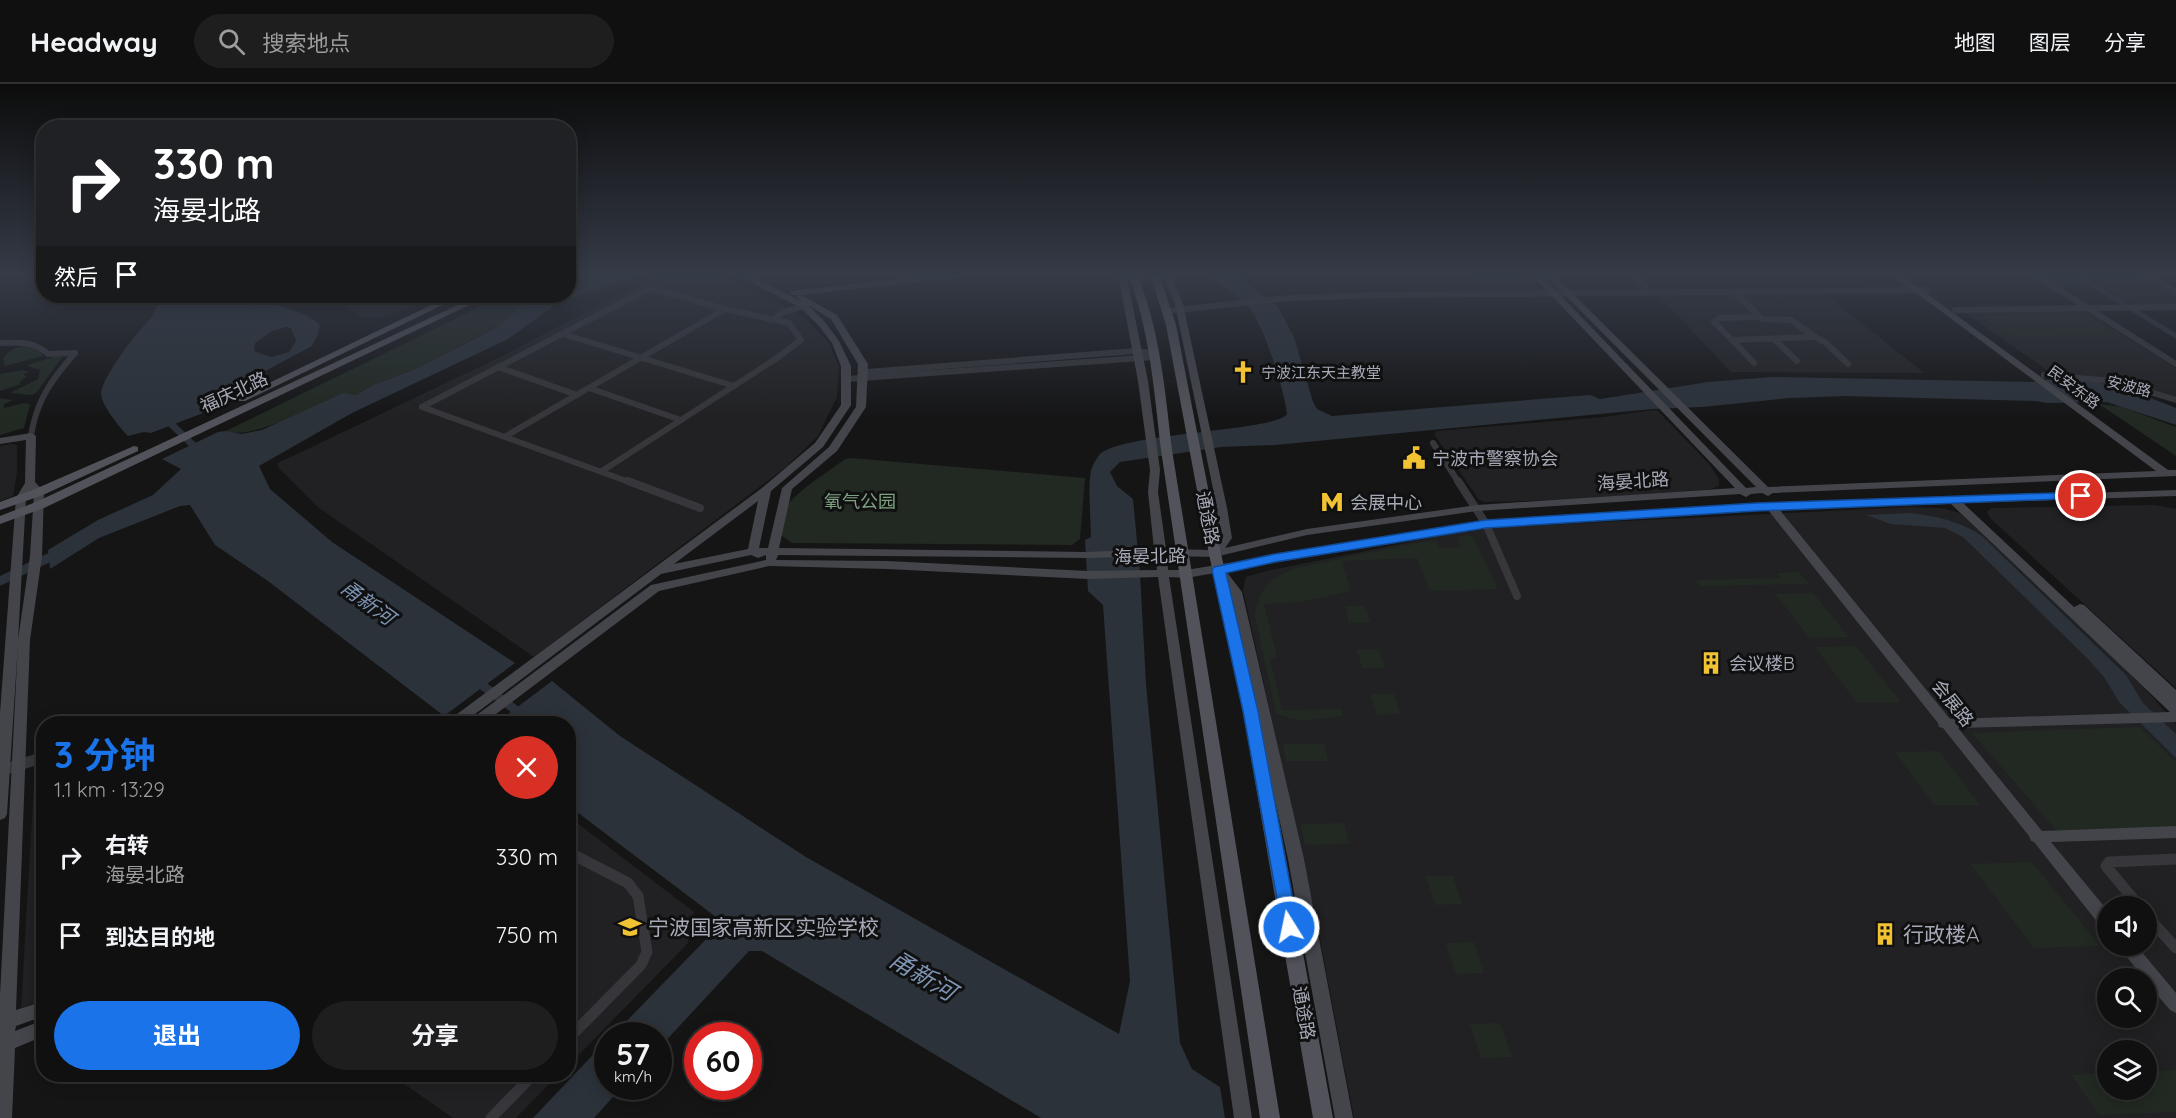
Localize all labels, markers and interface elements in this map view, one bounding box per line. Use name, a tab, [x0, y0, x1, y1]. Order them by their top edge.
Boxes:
search box	[194, 14, 614, 68]
text: Headway	[30, 24, 158, 59]
icon: search	[215, 25, 248, 58]
text: 搜索地点	[263, 29, 351, 57]
text: 地图	[1954, 29, 1996, 55]
text: 图层	[2029, 29, 2071, 55]
text: 分享	[2104, 29, 2146, 55]
text: 330 m	[153, 137, 274, 190]
icon: right	[54, 144, 132, 222]
text: 海晏北路	[153, 193, 261, 227]
icon: arrive	[110, 258, 143, 291]
text: 然后	[54, 263, 98, 291]
church icon: 宁波江东天主教堂	[1230, 359, 1256, 385]
street label: 民安东路	[2044, 361, 2104, 413]
place label: 宁波江东天主教堂	[1261, 363, 1381, 382]
street label: 福庆北路	[197, 366, 271, 418]
street label: 安波路	[2105, 371, 2153, 401]
public building icon: 宁波市警察协会	[1401, 445, 1427, 471]
place label: 宁波市警察协会	[1432, 447, 1558, 470]
street label: 海晏北路	[1596, 467, 1670, 495]
pin	[2055, 470, 2106, 521]
icon: arrive	[2064, 479, 2097, 512]
street label: 通途路	[1192, 489, 1224, 547]
metro station icon: 会展中心	[1319, 489, 1345, 515]
park label: 氧气公园	[824, 490, 896, 513]
place label: 会展中心	[1350, 491, 1422, 514]
street label: 海晏北路	[1114, 544, 1186, 568]
water label: 甬新河	[336, 574, 403, 632]
building icon: 会议楼B	[1698, 650, 1724, 676]
place label: 会议楼B	[1729, 652, 1795, 675]
street label: 会展路	[1927, 675, 1979, 731]
text: 3 分钟	[54, 732, 155, 777]
button: close	[495, 736, 558, 799]
text: 1.1 km · 13:29	[54, 777, 165, 802]
text: 右转	[105, 831, 149, 859]
icon: right	[54, 841, 87, 874]
text: 330 m	[496, 843, 558, 871]
text: 海晏北路	[105, 862, 185, 887]
position arrow	[1257, 895, 1321, 959]
map controls	[2097, 896, 2157, 1100]
button: sound	[2097, 896, 2157, 956]
school or university icon: 宁波国家高新区实验学校	[617, 914, 643, 940]
place label: 宁波国家高新区实验学校	[648, 914, 879, 940]
icon: arrive	[54, 919, 87, 952]
text: 750 m	[496, 921, 558, 949]
building icon: 行政楼A	[1872, 921, 1898, 947]
place label: 行政楼A	[1903, 921, 1980, 947]
text: 到达目的地	[105, 923, 215, 951]
water label: 甬新河	[884, 944, 965, 1008]
button: search	[2097, 968, 2157, 1028]
street label: 通途路	[1288, 984, 1320, 1042]
button: 退出	[54, 1001, 300, 1070]
button: 分享	[312, 1001, 558, 1070]
speed limit sign: 60	[684, 1022, 762, 1100]
text: 57	[616, 1035, 650, 1073]
button: layers	[2097, 1040, 2157, 1100]
text: km/h	[614, 1067, 652, 1086]

